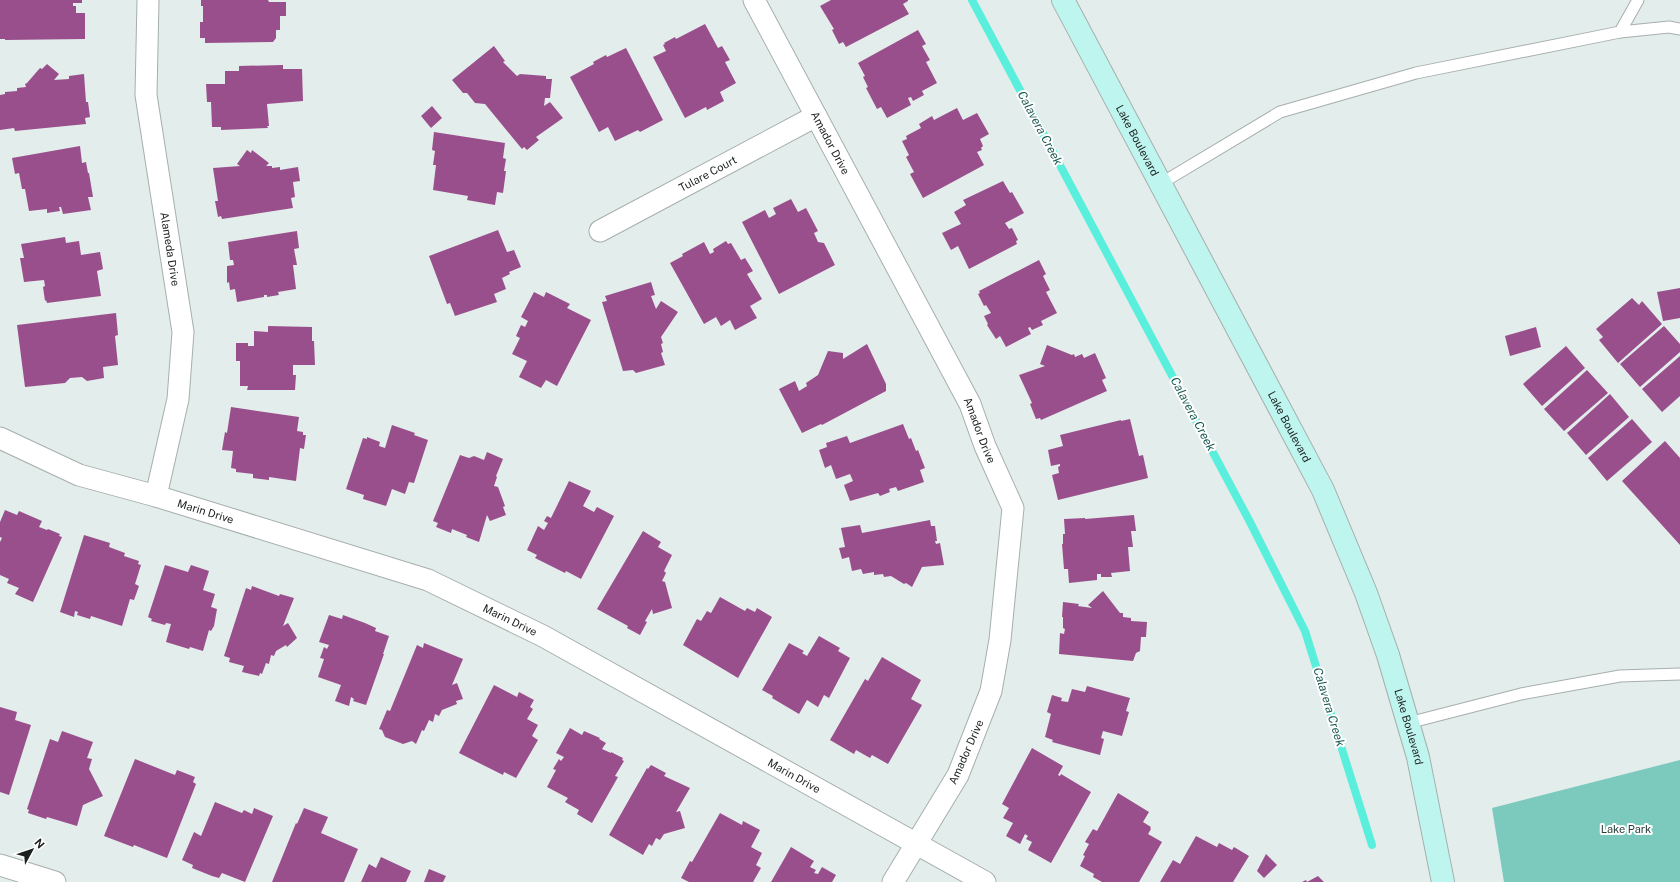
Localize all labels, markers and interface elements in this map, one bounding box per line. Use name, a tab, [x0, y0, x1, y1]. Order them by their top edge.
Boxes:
water label: Calavera Creek	[1015, 89, 1066, 168]
street label: Lake Boulevard	[1114, 103, 1161, 178]
street label: Amador Drive	[809, 109, 852, 176]
street label: Tulare Court	[677, 153, 739, 194]
street label: Alameda Drive	[158, 211, 182, 287]
water label: Calavera Creek	[1168, 375, 1219, 454]
street label: Lake Boulevard	[1266, 389, 1313, 464]
street label: Amador Drive	[961, 395, 998, 465]
street label: Marin Drive	[176, 497, 235, 526]
street label: Marin Drive	[481, 602, 539, 638]
water label: Calavera Creek	[1310, 666, 1348, 749]
street label: Lake Boulevard	[1392, 687, 1425, 766]
street label: Amador Drive	[946, 718, 986, 786]
street label: Marin Drive	[766, 756, 823, 795]
park label: Lake Park	[1601, 823, 1651, 835]
north arrow	[12, 830, 52, 870]
text: N	[32, 836, 47, 851]

